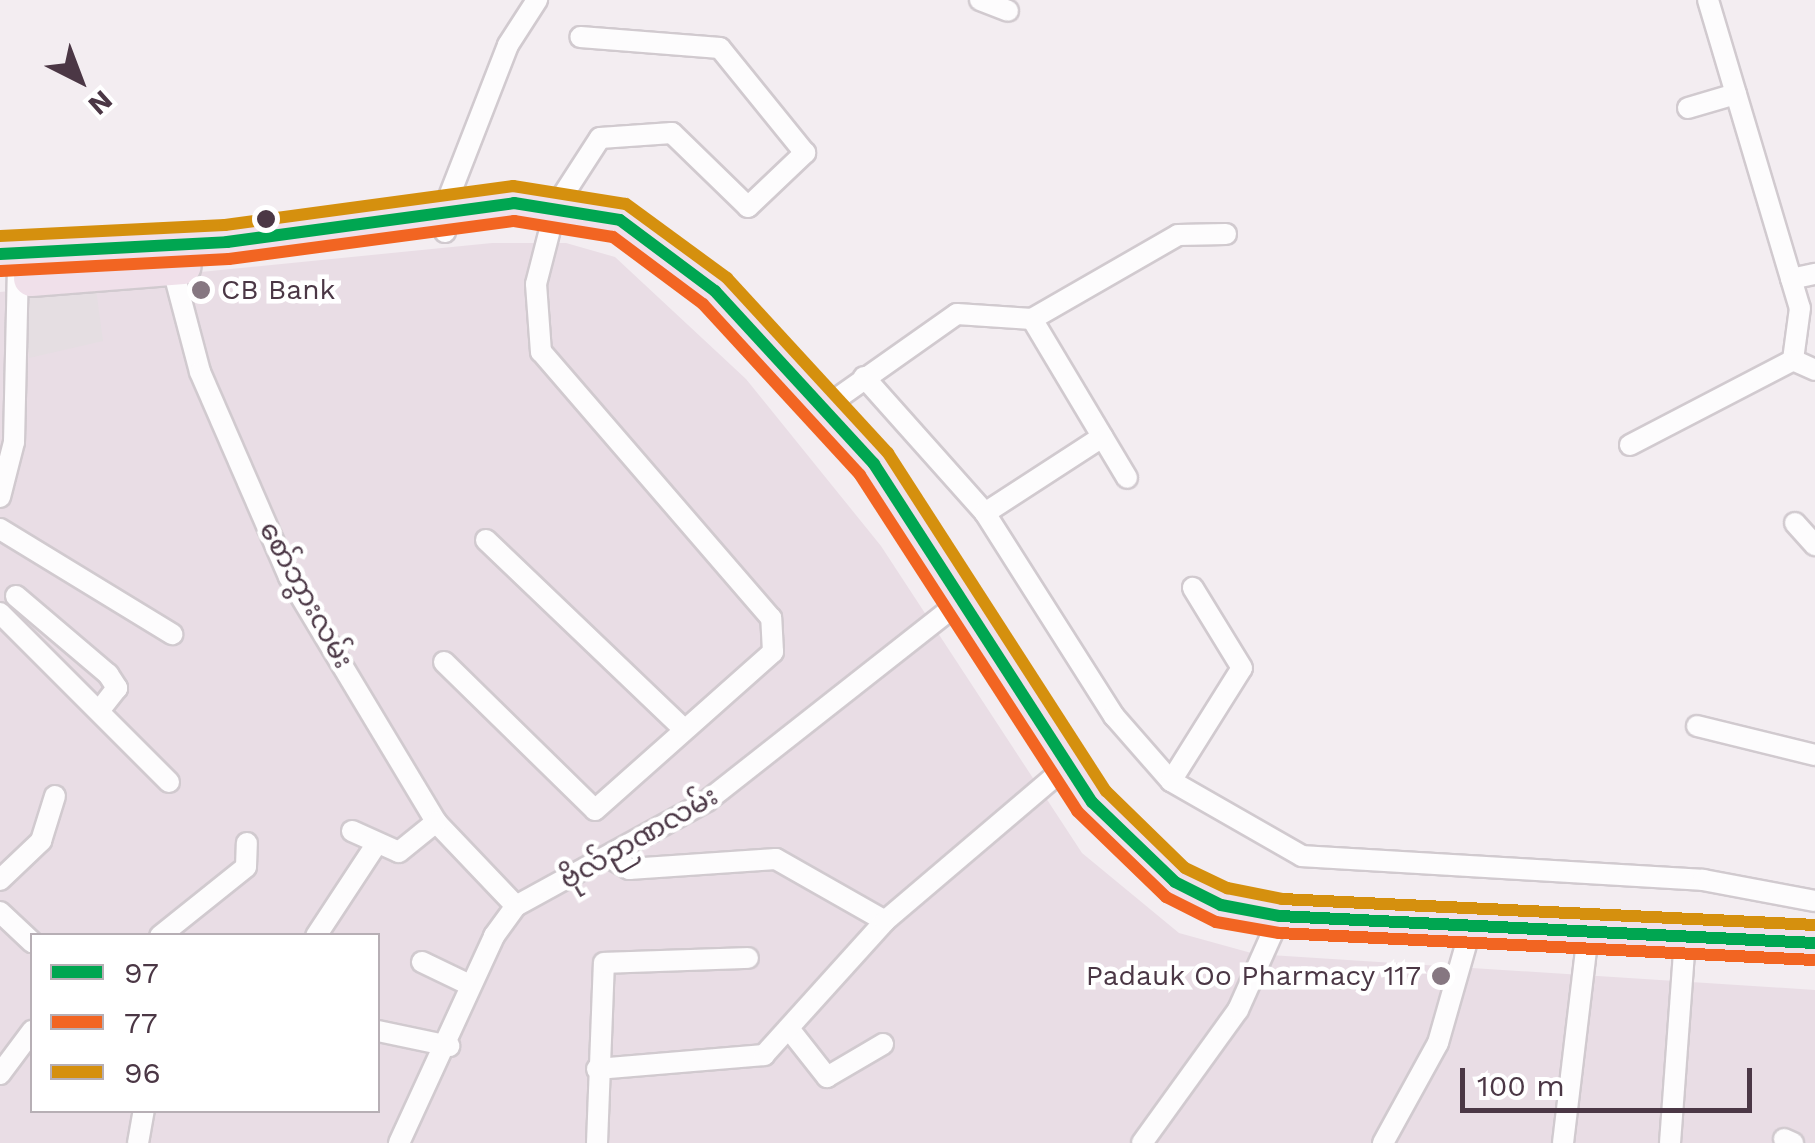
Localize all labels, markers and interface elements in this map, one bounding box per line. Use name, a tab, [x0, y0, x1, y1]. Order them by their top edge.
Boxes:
north arrow	[30, 30, 130, 130]
text: N	[82, 83, 119, 122]
unlabelled marker	[256, 209, 276, 229]
place label: CB Bank	[221, 273, 335, 307]
marker: CB Bank	[190, 279, 212, 301]
street label: စော်ဘွားလမ်း	[252, 516, 360, 674]
street label: ဗိုလ်ဉာဏလမ်း	[554, 779, 724, 897]
legend	[30, 933, 380, 1113]
text: 97	[124, 955, 159, 990]
place label: Padauk Oo Pharmacy 117	[1084, 959, 1421, 993]
marker: Padauk Oo Pharmacy 117	[1430, 965, 1452, 987]
text: 77	[124, 1005, 158, 1040]
scale bar	[1465, 1048, 1758, 1110]
text: 96	[124, 1055, 161, 1090]
text: 100 m	[1477, 1068, 1565, 1103]

